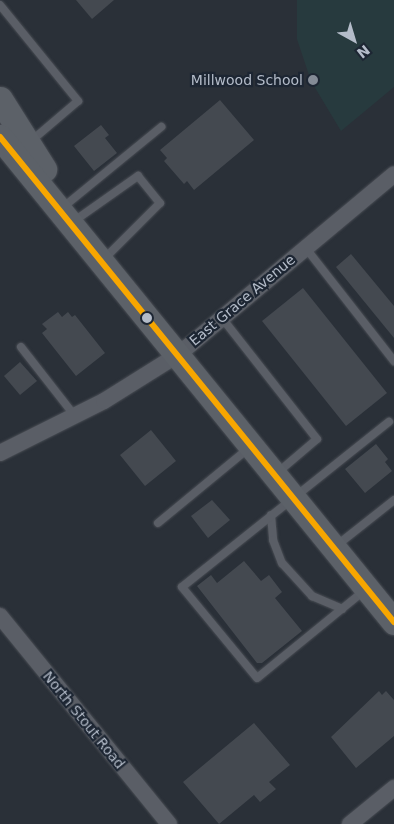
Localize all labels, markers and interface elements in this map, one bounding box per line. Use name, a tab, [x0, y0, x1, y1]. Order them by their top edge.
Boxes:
north arrow	[329, 15, 379, 65]
text: N	[354, 42, 373, 62]
place label: Millwood School	[191, 72, 303, 88]
marker: Millwood School	[307, 74, 319, 86]
street label: East Grace Avenue	[186, 251, 298, 349]
unlabelled marker	[142, 313, 152, 323]
street label: North Stout Road	[40, 668, 128, 772]

